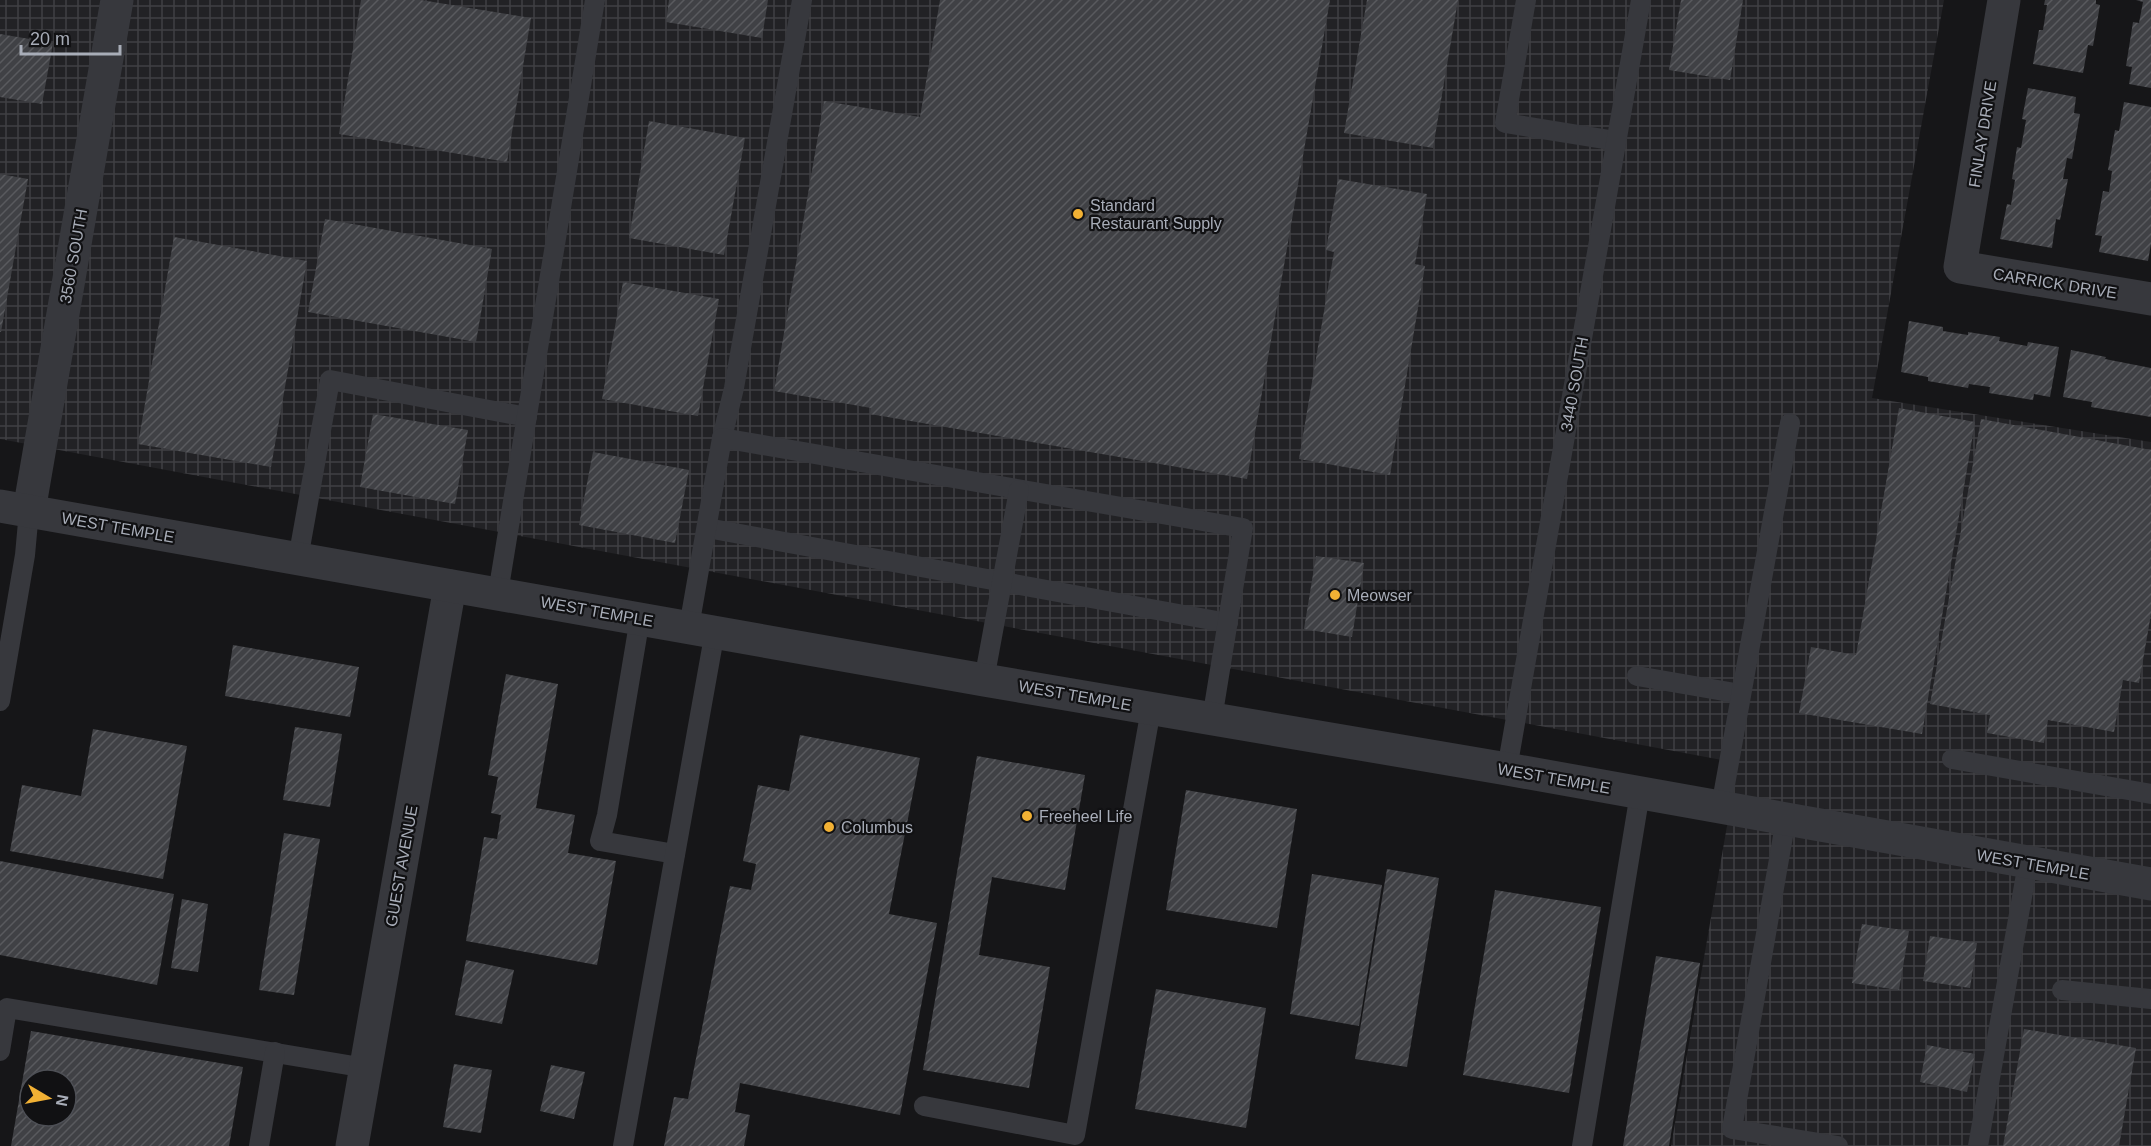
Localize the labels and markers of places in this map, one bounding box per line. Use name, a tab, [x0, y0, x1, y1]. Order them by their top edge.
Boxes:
place label: Standard Restaurant Supply	[1090, 197, 1222, 232]
marker: Standard Restaurant Supply	[1071, 207, 1085, 221]
place label: Meowser	[1347, 587, 1413, 604]
marker: Meowser	[1328, 588, 1342, 602]
place label: Freeheel Life	[1039, 808, 1132, 825]
marker: Freeheel Life	[1020, 809, 1034, 823]
place label: Columbus	[841, 819, 913, 836]
marker: Columbus	[822, 820, 836, 834]

